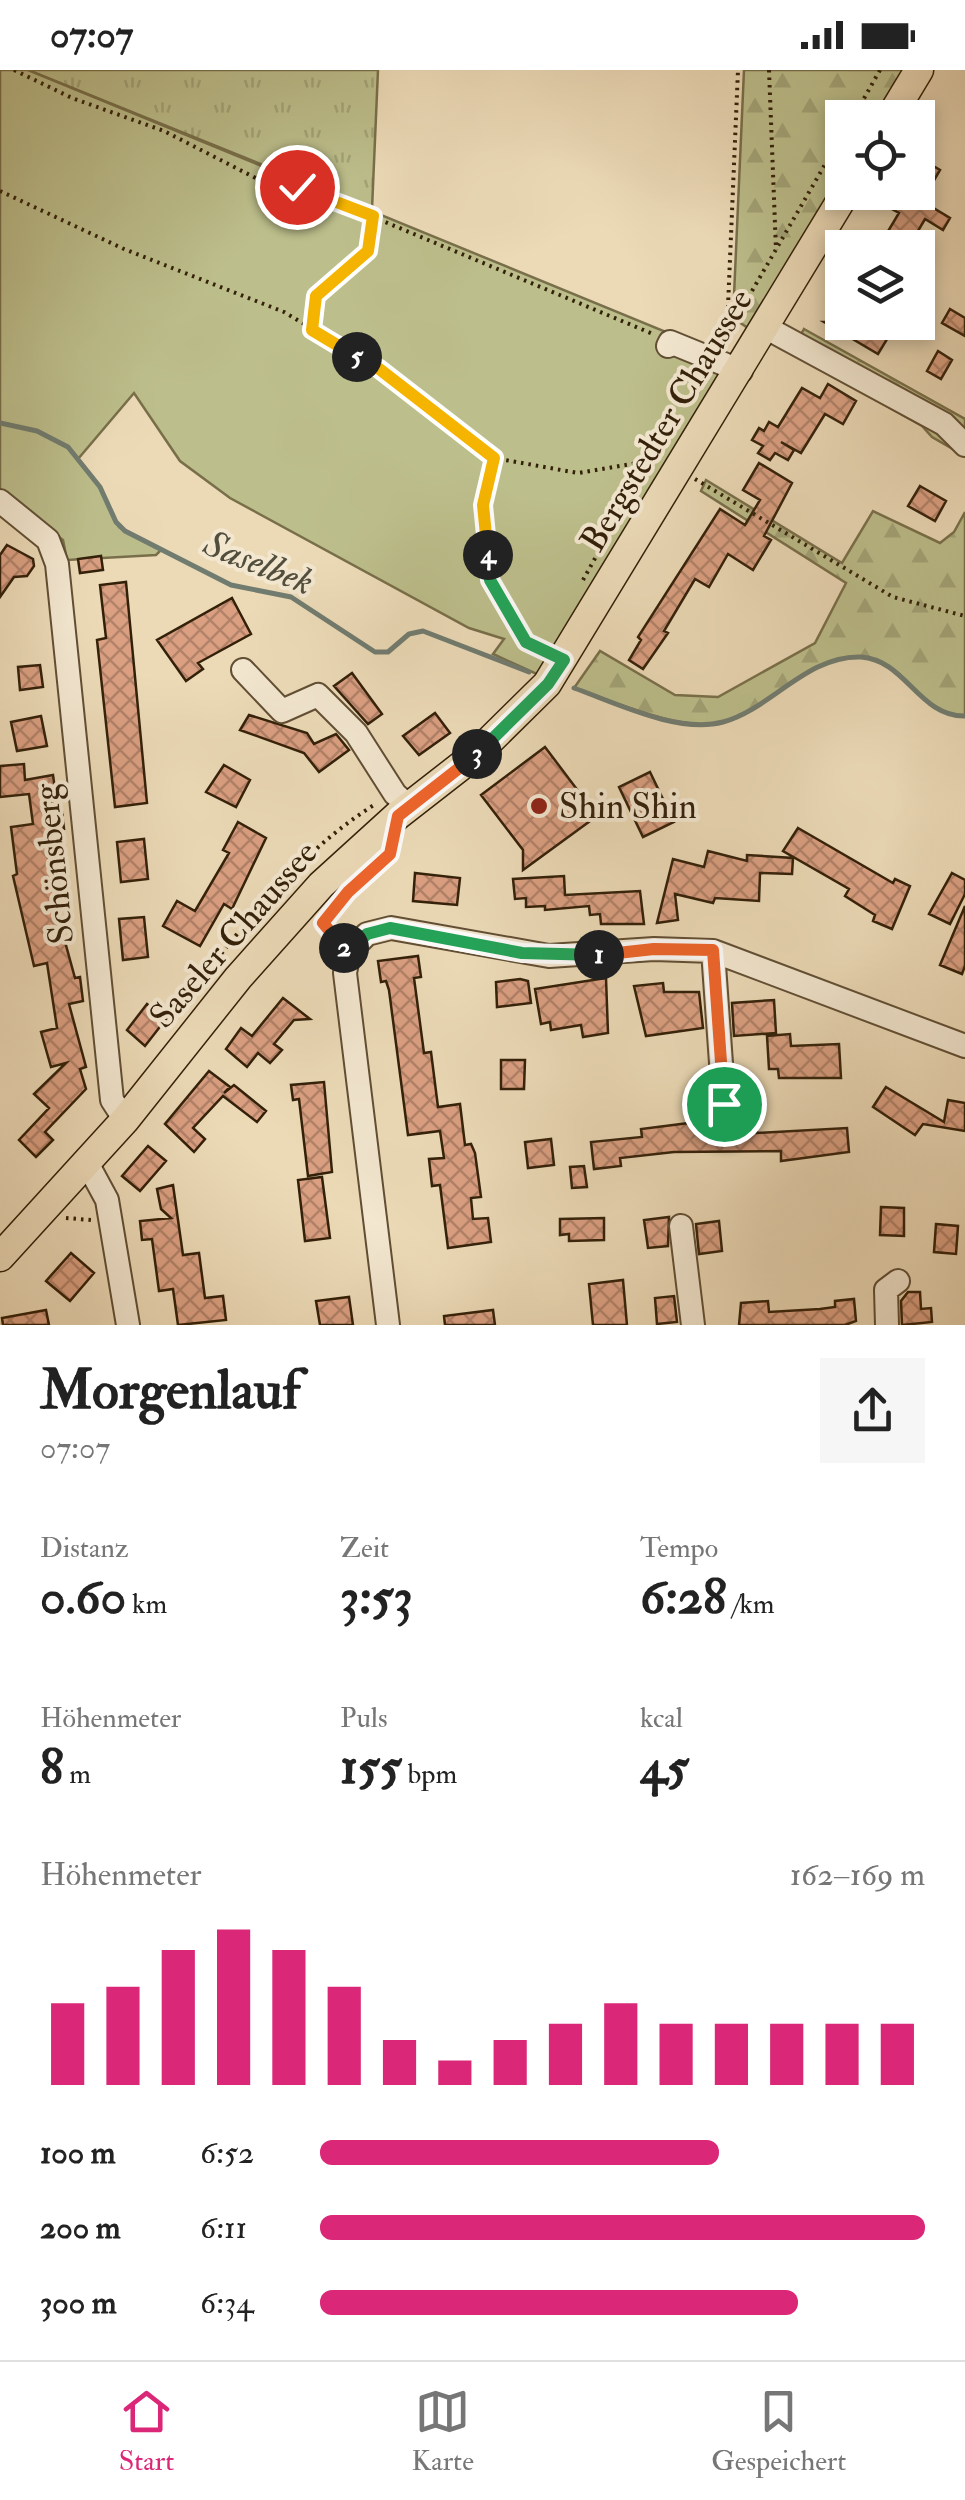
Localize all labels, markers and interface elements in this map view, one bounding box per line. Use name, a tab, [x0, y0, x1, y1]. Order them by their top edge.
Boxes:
text: 07:07	[50, 11, 133, 59]
map controls	[825, 100, 935, 340]
button: locate	[825, 100, 935, 210]
pin	[255, 145, 340, 230]
icon: check	[270, 160, 325, 215]
button: layers	[825, 230, 935, 340]
street label: Bergstedter Chaussee	[571, 281, 763, 560]
pin: 5	[332, 332, 382, 382]
text: 5	[351, 339, 363, 374]
water label: Saselbek	[196, 519, 321, 607]
pin: 4	[463, 530, 513, 580]
text: 4	[480, 537, 496, 572]
pin: 3	[452, 729, 502, 779]
text: 3	[472, 736, 482, 771]
street label: Schönsberg	[24, 781, 84, 946]
place label: Shin Shin	[559, 785, 697, 829]
marker: Shin Shin	[528, 795, 550, 817]
street label: Saseler Chaussee	[140, 832, 327, 1037]
pin: 2	[319, 923, 369, 973]
text: 2	[337, 930, 351, 965]
pin: 1	[574, 930, 624, 980]
text: 1	[594, 937, 604, 972]
pin	[682, 1062, 767, 1147]
icon: arrive	[697, 1077, 752, 1132]
text: Morgenlauf	[40, 1356, 300, 1425]
button: share	[820, 1358, 925, 1463]
text: 07:07	[40, 1428, 110, 1468]
text: Distanz	[40, 1531, 128, 1566]
text: Zeit	[340, 1531, 389, 1566]
text: Tempo	[640, 1531, 718, 1566]
text: 0.60	[40, 1566, 126, 1629]
text: 3:53	[340, 1566, 413, 1629]
text: 6:28	[640, 1566, 726, 1629]
text: km	[126, 1587, 167, 1622]
text: /km	[726, 1587, 775, 1622]
text: Höhenmeter	[40, 1701, 181, 1736]
text: Puls	[340, 1701, 388, 1736]
text: kcal	[640, 1701, 683, 1736]
text: 8	[40, 1736, 63, 1799]
text: 155	[340, 1736, 402, 1799]
text: 45	[640, 1736, 689, 1799]
text: m	[63, 1757, 91, 1792]
text: bpm	[402, 1757, 457, 1792]
text: Höhenmeter	[40, 1855, 201, 1895]
text: 162–169 m	[790, 1855, 925, 1895]
text: 100 m	[40, 2133, 116, 2173]
text: 6:52	[200, 2133, 254, 2173]
text: 200 m	[40, 2208, 121, 2248]
text: 6:11	[200, 2208, 247, 2248]
text: 300 m	[40, 2283, 117, 2323]
text: 6:34	[200, 2283, 253, 2323]
tab: Start	[119, 2384, 174, 2479]
tab: Karte	[412, 2384, 474, 2479]
tab: Gespeichert	[711, 2384, 846, 2479]

